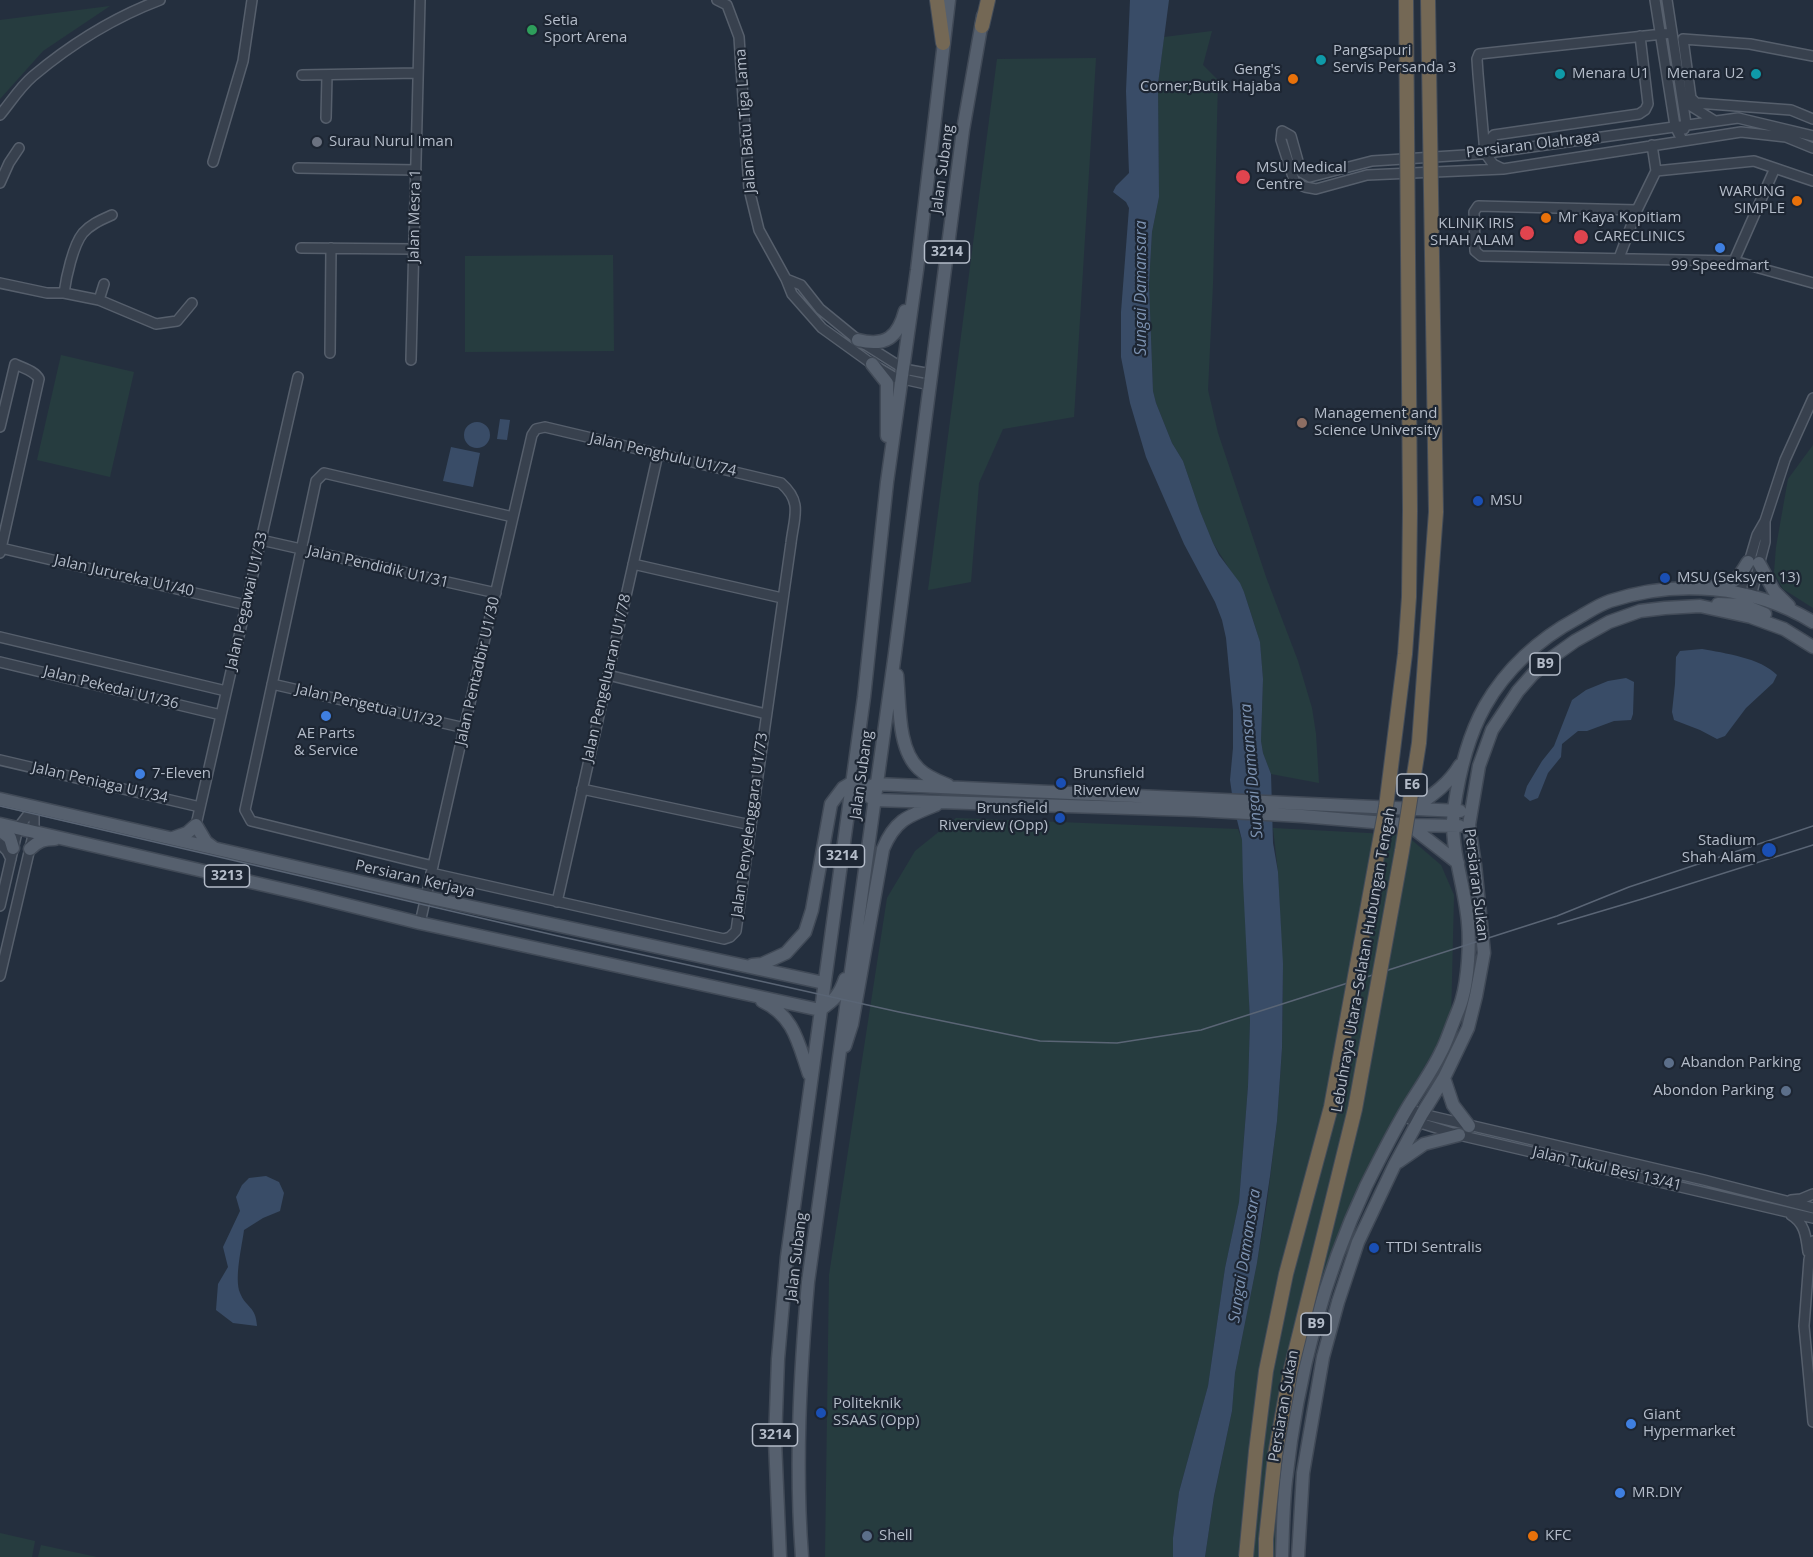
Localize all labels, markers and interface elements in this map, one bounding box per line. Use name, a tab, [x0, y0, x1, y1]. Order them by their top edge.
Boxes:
place label: Setia Sport Arena	[544, 12, 627, 47]
marker: Setia Sport Arena	[525, 23, 539, 37]
place label: Pangsapuri Servis Persanda 3	[1333, 42, 1456, 77]
street label: Jalan Batu Tiga Lama	[732, 48, 760, 194]
marker: Pangsapuri Servis Persanda 3	[1314, 53, 1328, 67]
place label: Geng's Corner;Butik Hajaba	[1140, 61, 1281, 96]
place label: Menara U1	[1572, 65, 1649, 83]
place label: Menara U2	[1667, 65, 1744, 83]
marker: Menara U1	[1553, 67, 1567, 81]
marker: Menara U2	[1749, 67, 1763, 81]
marker: Geng's Corner;Butik Hajaba	[1286, 72, 1300, 86]
street label: Jalan Subang	[928, 123, 958, 215]
street label: Persiaran Olahraga	[1465, 128, 1601, 162]
place label: Surau Nurul Iman	[329, 133, 453, 151]
marker: Surau Nurul Iman	[310, 135, 324, 149]
place label: MSU Medical Centre	[1256, 159, 1347, 194]
marker: MSU Medical Centre	[1234, 168, 1252, 186]
street label: Jalan Mesra 1	[405, 169, 425, 263]
place label: WARUNG SIMPLE	[1719, 183, 1785, 218]
marker: WARUNG SIMPLE	[1790, 194, 1804, 208]
place label: Mr Kaya Kopitiam	[1558, 209, 1681, 227]
marker: Mr Kaya Kopitiam	[1539, 211, 1553, 225]
place label: KLINIK IRIS SHAH ALAM	[1430, 215, 1514, 250]
water label: Sungai Damansara	[1131, 220, 1151, 356]
marker: KLINIK IRIS SHAH ALAM	[1518, 224, 1536, 242]
marker: CARECLINICS	[1572, 228, 1590, 246]
place label: CARECLINICS	[1594, 228, 1685, 246]
road number: 3214	[924, 241, 970, 263]
marker: 99 Speedmart	[1713, 241, 1727, 255]
place label: 99 Speedmart	[1671, 257, 1769, 275]
place label: Management and Science University	[1314, 405, 1440, 440]
marker: Management and Science University	[1295, 416, 1309, 430]
street label: Jalan Penghulu U1/74	[588, 429, 738, 481]
place label: MSU	[1490, 492, 1523, 510]
marker: MSU	[1471, 494, 1485, 508]
street label: Jalan Pegawai U1/33	[222, 530, 272, 672]
street label: Jalan Pendidik U1/31	[306, 542, 450, 592]
street label: Jalan Jurureka U1/40	[52, 551, 196, 601]
place label: MSU (Seksyen 13)	[1677, 569, 1800, 587]
marker: MSU (Seksyen 13)	[1658, 571, 1672, 585]
street label: Jalan Pengeluaran U1/78	[579, 592, 635, 764]
street label: Jalan Pentadbir U1/30	[452, 595, 504, 747]
road number: B9	[1530, 653, 1560, 675]
street label: Jalan Pekedai U1/36	[42, 662, 180, 714]
street label: Jalan Pengetua U1/32	[294, 680, 444, 732]
water label: Sungai Damansara	[1237, 703, 1267, 839]
marker: AE Parts & Service	[319, 709, 333, 723]
place label: AE Parts & Service	[294, 725, 358, 760]
street label: Jalan Subang	[847, 729, 877, 821]
street label: Jalan Penyelenggara U1/73	[728, 731, 772, 919]
street label: Jalan Peniaga U1/34	[30, 759, 170, 807]
place label: 7-Eleven	[152, 765, 211, 783]
place label: Brunsfield Riverview	[1073, 765, 1145, 800]
marker: 7-Eleven	[133, 767, 147, 781]
road number: E6	[1397, 774, 1427, 796]
marker: Brunsfield Riverview	[1054, 776, 1068, 790]
place label: Brunsfield Riverview (Opp)	[939, 800, 1048, 835]
street label: Lebuhraya Utara–Selatan Hubungan Tengah	[1328, 806, 1400, 1114]
marker: Brunsfield Riverview (Opp)	[1053, 811, 1067, 825]
street label: Persiaran Sukan	[1460, 828, 1492, 942]
place label: Stadium Shah Alam	[1682, 832, 1756, 867]
marker: Stadium Shah Alam	[1760, 841, 1778, 859]
road number: 3214	[820, 845, 864, 867]
street label: Persiaran Kerjaya	[353, 856, 477, 902]
road number: 3213	[204, 865, 250, 887]
place label: Abandon Parking	[1681, 1054, 1801, 1072]
marker: Abandon Parking	[1662, 1056, 1676, 1070]
place label: Abondon Parking	[1653, 1082, 1774, 1100]
marker: Abondon Parking	[1779, 1084, 1793, 1098]
street label: Jalan Tukul Besi 13/41	[1531, 1143, 1683, 1195]
water label: Sungai Damansara	[1225, 1188, 1265, 1324]
street label: Jalan Subang	[783, 1211, 811, 1303]
place label: TTDI Sentralis	[1386, 1239, 1482, 1257]
marker: TTDI Sentralis	[1367, 1241, 1381, 1255]
road number: B9	[1301, 1313, 1331, 1335]
street label: Persiaran Sukan	[1265, 1349, 1303, 1463]
place label: Politeknik SSAAS (Opp)	[833, 1395, 919, 1430]
marker: Politeknik SSAAS (Opp)	[814, 1406, 828, 1420]
place label: Giant Hypermarket	[1643, 1406, 1735, 1441]
marker: Giant Hypermarket	[1624, 1417, 1638, 1431]
road number: 3214	[752, 1424, 798, 1446]
place label: MR.DIY	[1632, 1484, 1682, 1502]
marker: MR.DIY	[1613, 1486, 1627, 1500]
place label: Shell	[879, 1527, 912, 1545]
place label: KFC	[1545, 1527, 1571, 1545]
marker: Shell	[860, 1529, 874, 1543]
marker: KFC	[1526, 1529, 1540, 1543]

